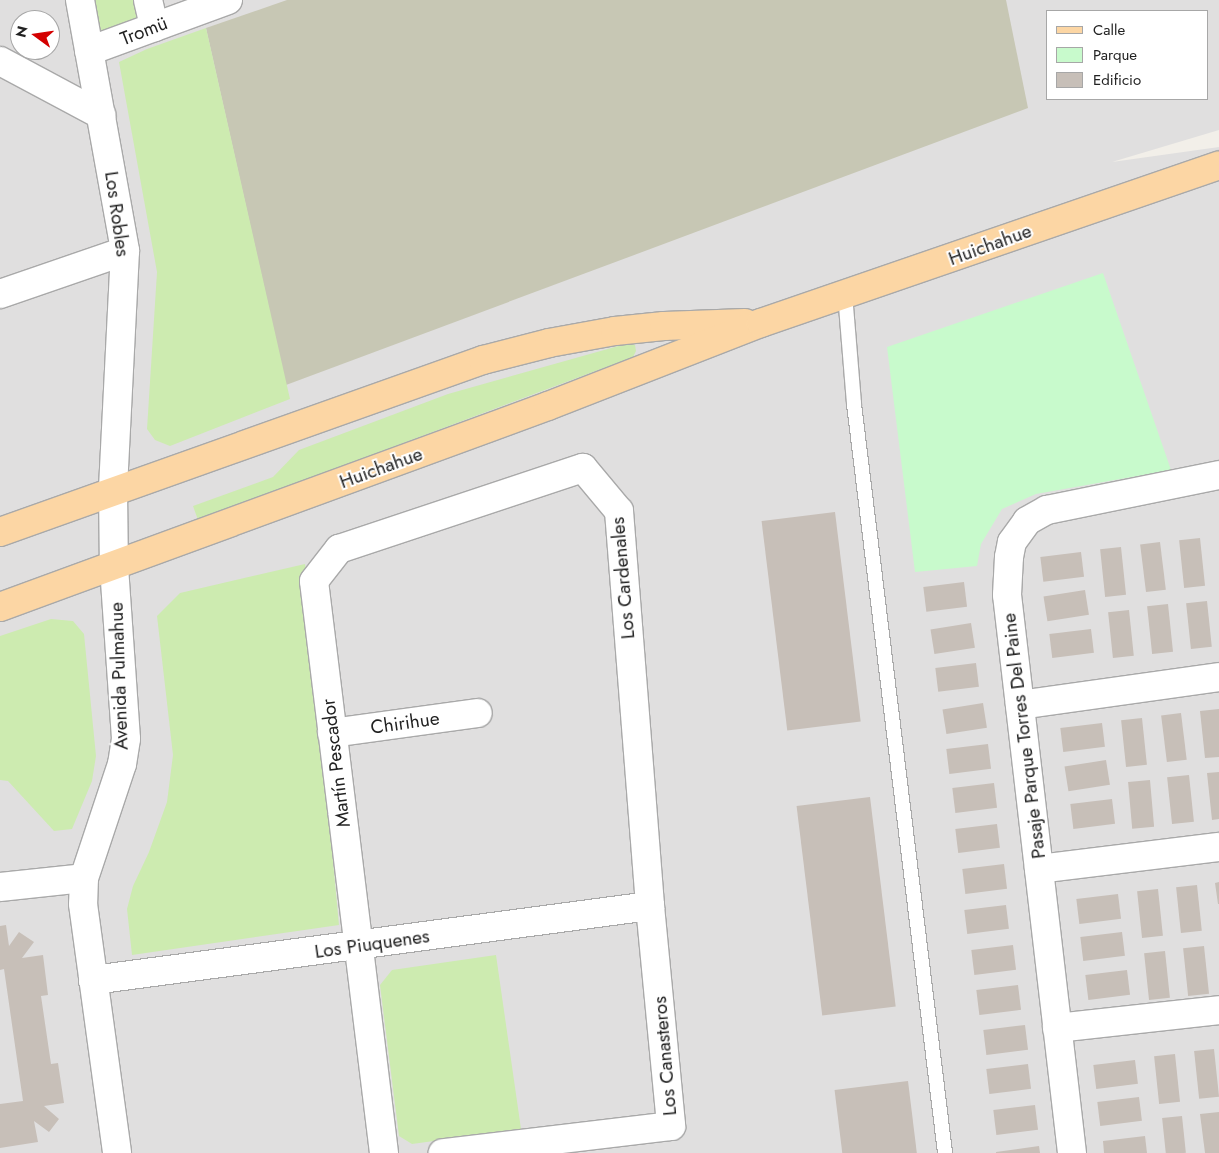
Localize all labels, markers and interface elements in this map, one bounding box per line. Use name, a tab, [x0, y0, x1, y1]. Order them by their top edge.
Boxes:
north arrow	[10, 10, 60, 60]
legend	[1046, 10, 1209, 100]
street label: Tromü	[117, 12, 171, 50]
text: Calle	[1093, 19, 1125, 41]
text: N	[10, 24, 32, 39]
text: Parque	[1093, 44, 1137, 66]
text: Edificio	[1093, 69, 1141, 91]
street label: Los Robles	[100, 170, 134, 258]
street label: Huichahue	[945, 220, 1035, 270]
street label: Huichahue	[336, 443, 426, 493]
street label: Los Cardenales	[606, 516, 640, 640]
street label: Avenida Pulmahue	[105, 602, 133, 750]
street label: Pasaje Parque Torres Del Paine	[998, 612, 1050, 860]
street label: Martín Pescador	[317, 697, 355, 829]
street label: Chirihue	[369, 707, 441, 739]
street label: Los Piuquenes	[313, 925, 431, 963]
street label: Los Canasteros	[648, 995, 682, 1117]

